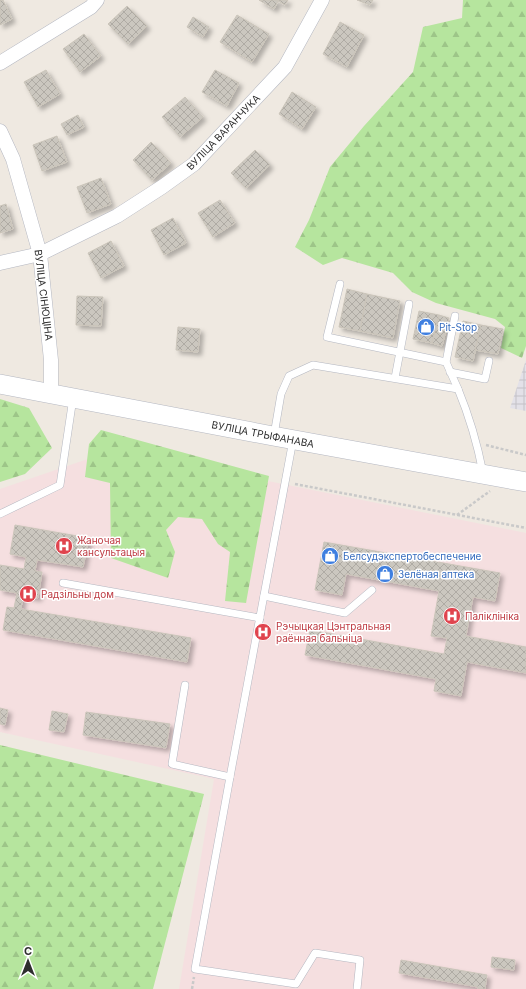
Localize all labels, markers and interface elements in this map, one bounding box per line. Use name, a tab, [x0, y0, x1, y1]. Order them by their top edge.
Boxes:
street label: ВУЛІЦА ВАРАНЧУКА	[184, 92, 262, 172]
street label: ВУЛІЦА СІНЮЦІНА	[32, 249, 56, 341]
shop icon: Pit-Stop	[416, 317, 436, 337]
place label: Pit-Stop	[439, 321, 477, 333]
street label: ВУЛІЦА ТРЫФАНАВА	[211, 418, 315, 450]
place label: Жаночая кансультацыя	[77, 534, 145, 558]
hospital icon: Жаночая кансультацыя	[54, 536, 74, 556]
shop icon: Белсудэкспертобеспечение	[320, 546, 340, 566]
place label: Белсудэкспертобеспечение	[343, 550, 482, 562]
shop icon: Зелёная аптека	[375, 564, 395, 584]
place label: Зелёная аптека	[398, 568, 474, 580]
hospital icon: Радзільны дом	[18, 584, 38, 604]
place label: Радзільны дом	[41, 588, 114, 600]
hospital icon: Паліклініка	[442, 606, 462, 626]
place label: Паліклініка	[465, 610, 519, 622]
place label: Рэчыцкая Цэнтральная раённая бальніца	[276, 620, 390, 644]
hospital icon: Рэчыцкая Цэнтральная раённая бальніца	[253, 622, 273, 642]
north arrow	[8, 941, 48, 981]
text: С	[24, 944, 32, 958]

